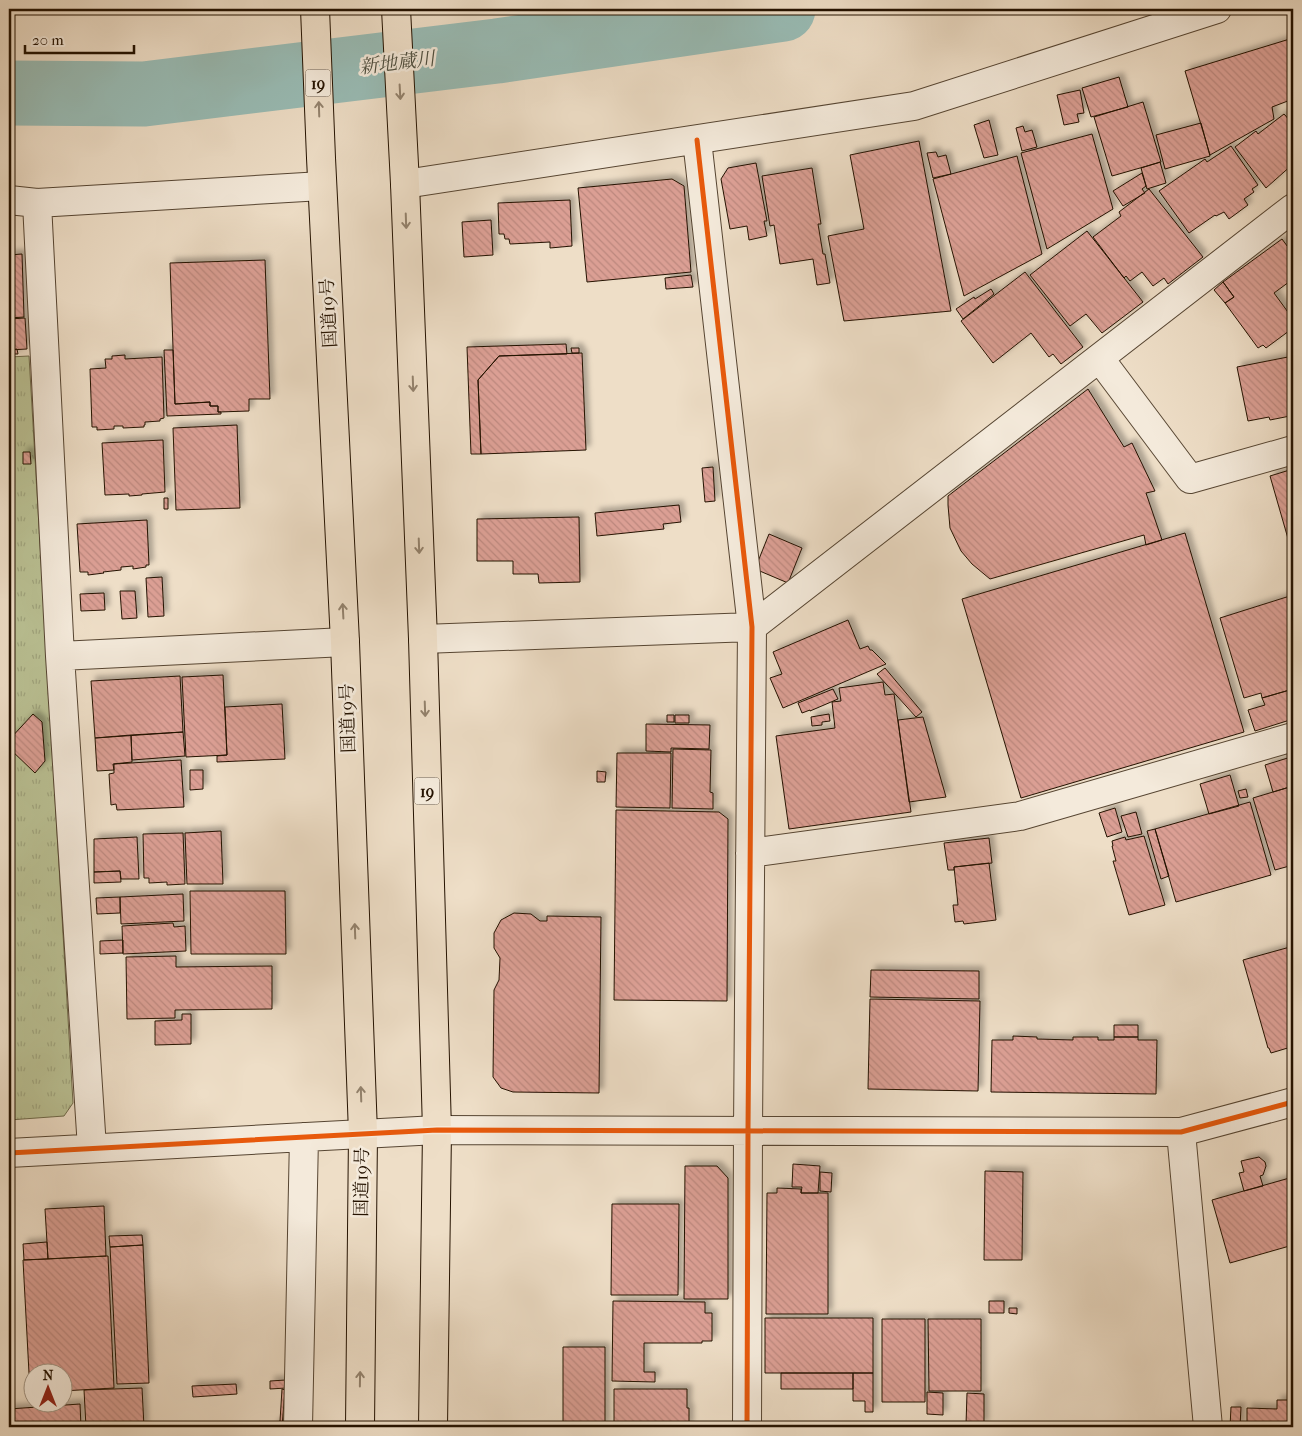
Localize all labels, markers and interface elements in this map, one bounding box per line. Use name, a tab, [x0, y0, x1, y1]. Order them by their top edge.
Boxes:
scale bar	[25, 22, 134, 54]
text: 20 m	[32, 31, 64, 49]
water label: 新地蔵川	[358, 47, 438, 79]
road number: 19	[306, 70, 330, 96]
one-way arrow	[396, 84, 405, 100]
one-way arrow	[314, 101, 324, 118]
one-way arrow	[402, 213, 411, 229]
street label: 国道19号	[317, 278, 341, 348]
one-way arrow	[408, 376, 417, 392]
one-way arrow	[414, 538, 424, 554]
one-way arrow	[339, 604, 348, 620]
street label: 国道19号	[336, 683, 360, 753]
one-way arrow	[420, 700, 429, 716]
road number: 19	[414, 778, 440, 804]
one-way arrow	[351, 923, 360, 939]
one-way arrow	[357, 1086, 366, 1102]
street label: 国道19号	[351, 1147, 373, 1217]
north arrow	[22, 1364, 72, 1414]
text: N	[43, 1367, 54, 1384]
one-way arrow	[355, 1371, 365, 1387]

